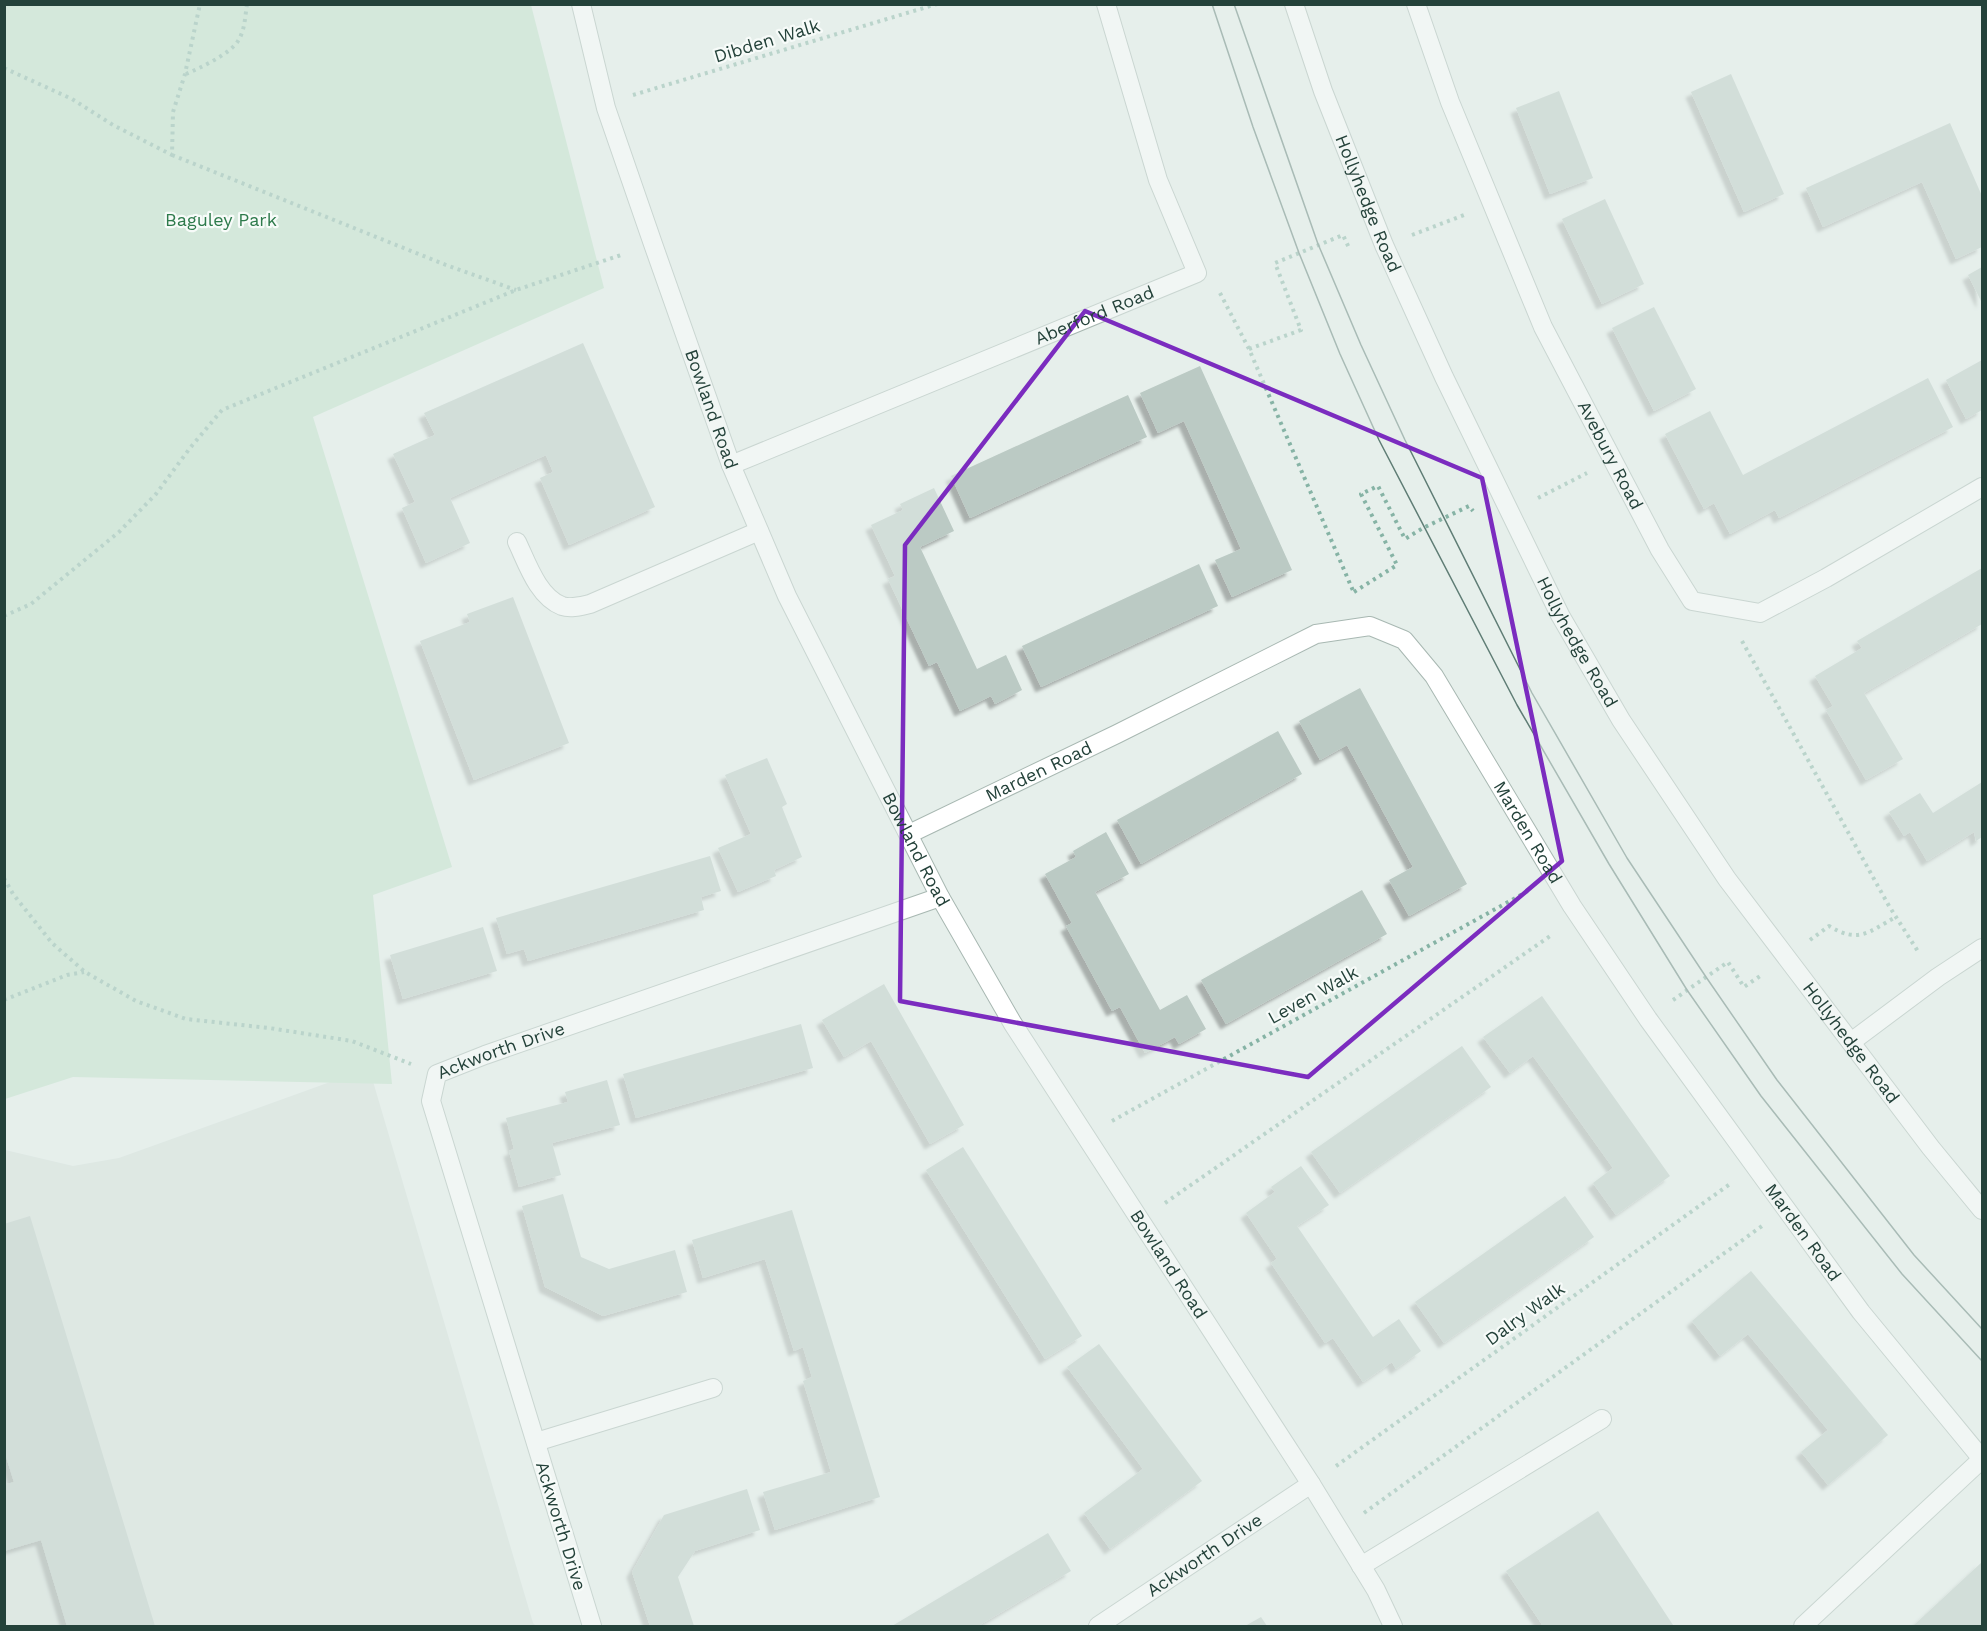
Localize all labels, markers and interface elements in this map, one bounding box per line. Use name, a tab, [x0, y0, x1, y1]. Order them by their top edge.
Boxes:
street label: Dibden Walk	[711, 14, 823, 67]
street label: Hollyhedge Road	[1331, 132, 1406, 276]
park label: Baguley Park	[165, 209, 277, 230]
street label: Aberford Road	[1031, 281, 1157, 349]
street label: Bowland Road	[681, 346, 743, 472]
street label: Avebury Road	[1574, 397, 1648, 513]
street label: Hollyhedge Road	[1533, 573, 1622, 711]
street label: Marden Road	[982, 737, 1095, 806]
street label: Marden Road	[1489, 777, 1567, 887]
street label: Bowland Road	[878, 788, 954, 910]
street label: Leven Walk	[1264, 961, 1361, 1028]
street label: Hollyhedge Road	[1799, 978, 1904, 1107]
street label: Ackworth Drive	[434, 1017, 567, 1083]
street label: Marden Road	[1761, 1179, 1846, 1285]
street label: Bowland Road	[1126, 1205, 1212, 1322]
street label: Dalry Walk	[1481, 1278, 1569, 1349]
street label: Ackworth Drive	[532, 1459, 591, 1593]
street label: Ackworth Drive	[1143, 1509, 1266, 1601]

